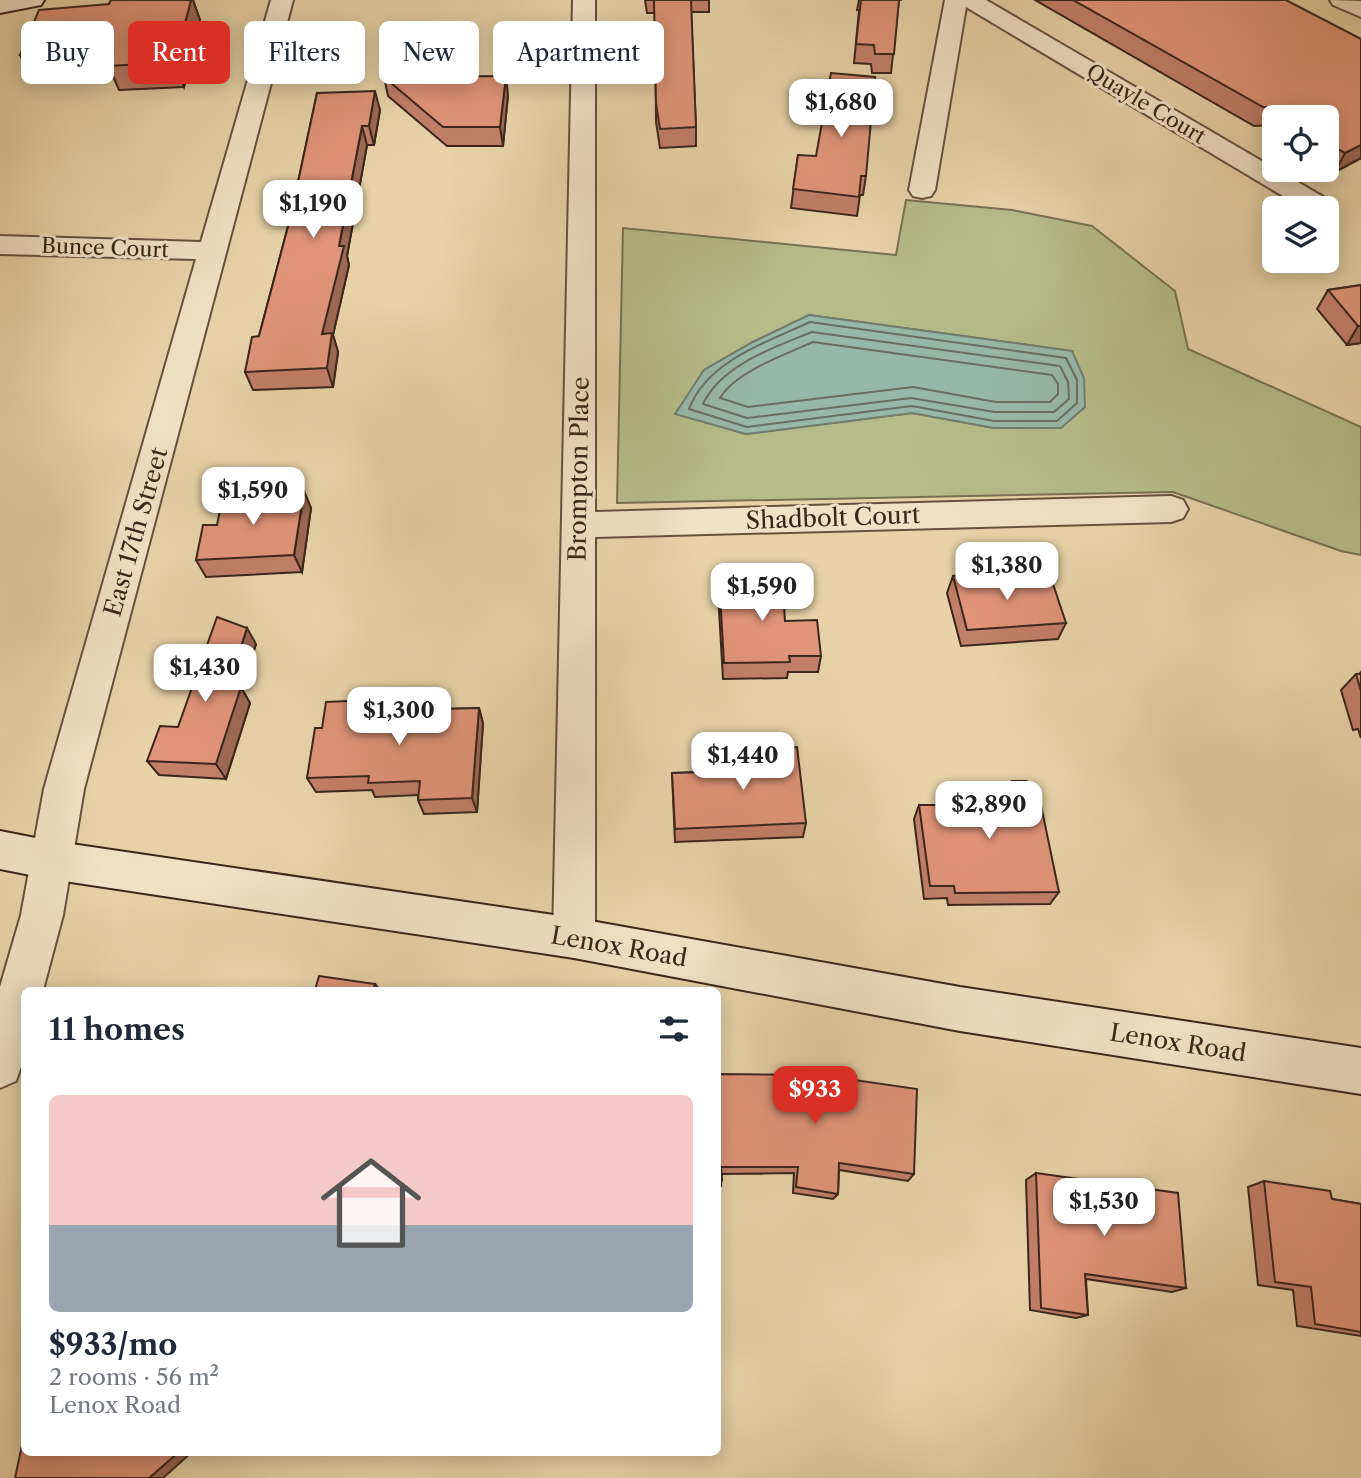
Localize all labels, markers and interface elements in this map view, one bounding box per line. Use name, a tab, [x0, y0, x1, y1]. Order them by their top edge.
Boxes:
chip: Buy	[21, 21, 114, 84]
chip: Rent	[128, 21, 230, 84]
chip: Filters	[244, 21, 365, 84]
chip: New	[379, 21, 479, 84]
chip: Apartment	[493, 21, 664, 84]
street label: Quayle Court	[1082, 58, 1211, 149]
pin: $1,680	[784, 80, 898, 139]
text: $1,680	[805, 88, 877, 116]
map controls	[1262, 105, 1339, 273]
button: locate	[1262, 105, 1339, 182]
pin: $1,190	[256, 180, 370, 240]
text: $1,190	[279, 189, 347, 217]
button: layers	[1262, 196, 1339, 273]
street label: Bunce Court	[41, 233, 170, 262]
street label: Brompton Place	[562, 376, 595, 562]
street label: East 17th Street	[98, 444, 174, 620]
pin: $1,590	[196, 468, 310, 527]
text: $1,590	[218, 476, 288, 504]
street label: Shadbolt Court	[745, 500, 921, 535]
pin: $1,380	[950, 542, 1064, 602]
text: $1,380	[971, 551, 1043, 579]
pin: $1,590	[705, 564, 819, 623]
text: $1,590	[727, 572, 797, 600]
pin: $1,430	[148, 644, 262, 704]
text: $1,430	[170, 653, 240, 681]
pin: $1,300	[342, 688, 456, 747]
text: $1,300	[363, 696, 435, 724]
pin: $1,440	[686, 732, 800, 792]
text: $1,440	[707, 741, 779, 769]
pin: $2,890	[932, 782, 1046, 841]
text: $2,890	[951, 790, 1027, 818]
street label: Lenox Road	[549, 920, 690, 973]
icon: filters	[655, 1010, 693, 1048]
text: 11 homes	[49, 1011, 185, 1048]
street label: Lenox Road	[1108, 1017, 1249, 1068]
pin: $933	[774, 1066, 856, 1126]
text: $933	[789, 1075, 841, 1103]
icon: home	[308, 1140, 434, 1266]
pin: $1,530	[1047, 1178, 1161, 1238]
text: $1,530	[1069, 1187, 1139, 1215]
text: $933/mo	[49, 1326, 177, 1363]
text: 2 rooms · 56 m²	[49, 1363, 219, 1391]
text: Lenox Road	[49, 1391, 181, 1419]

